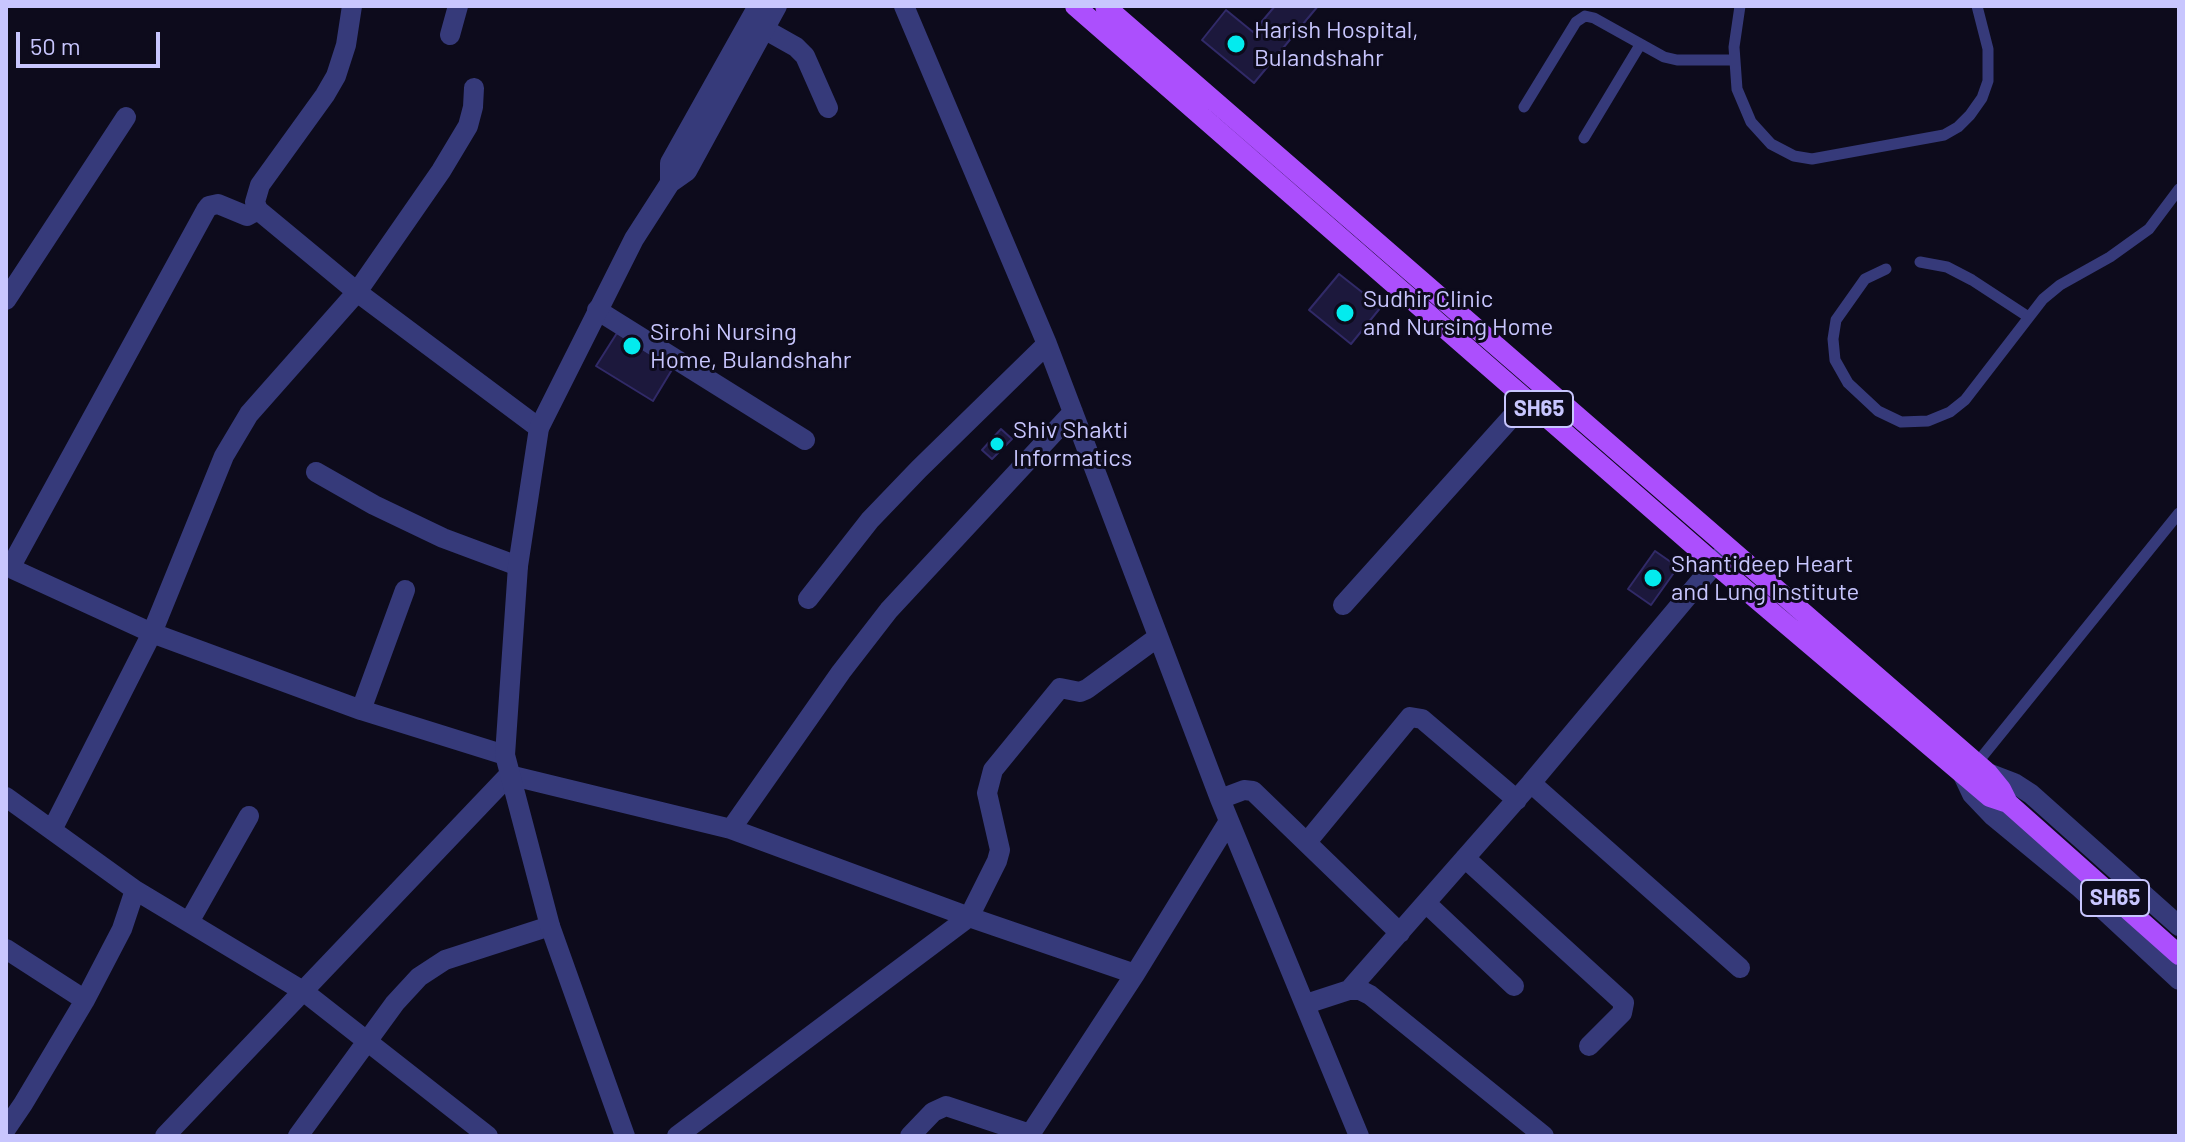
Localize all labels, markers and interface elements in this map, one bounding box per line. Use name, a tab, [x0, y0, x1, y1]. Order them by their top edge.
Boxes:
scale bar	[20, 16, 164, 66]
place label: Harish Hospital, Bulandshahr	[1254, 16, 1419, 72]
text: 50 m	[30, 31, 81, 60]
marker: Harish Hospital, Bulandshahr	[1225, 33, 1247, 55]
place label: Sudhir Clinic and Nursing Home	[1363, 285, 1553, 341]
marker: Sudhir Clinic and Nursing Home	[1334, 302, 1356, 324]
place label: Sirohi Nursing Home, Bulandshahr	[650, 318, 852, 374]
marker: Sirohi Nursing Home, Bulandshahr	[621, 335, 643, 357]
road number: SH65	[1505, 391, 1573, 427]
place label: Shiv Shakti Informatics	[1013, 416, 1132, 472]
marker: Shiv Shakti Informatics	[988, 435, 1006, 453]
place label: Shantideep Heart and Lung Institute	[1671, 550, 1859, 606]
marker: Shantideep Heart and Lung Institute	[1642, 567, 1664, 589]
road number: SH65	[2081, 880, 2149, 916]

